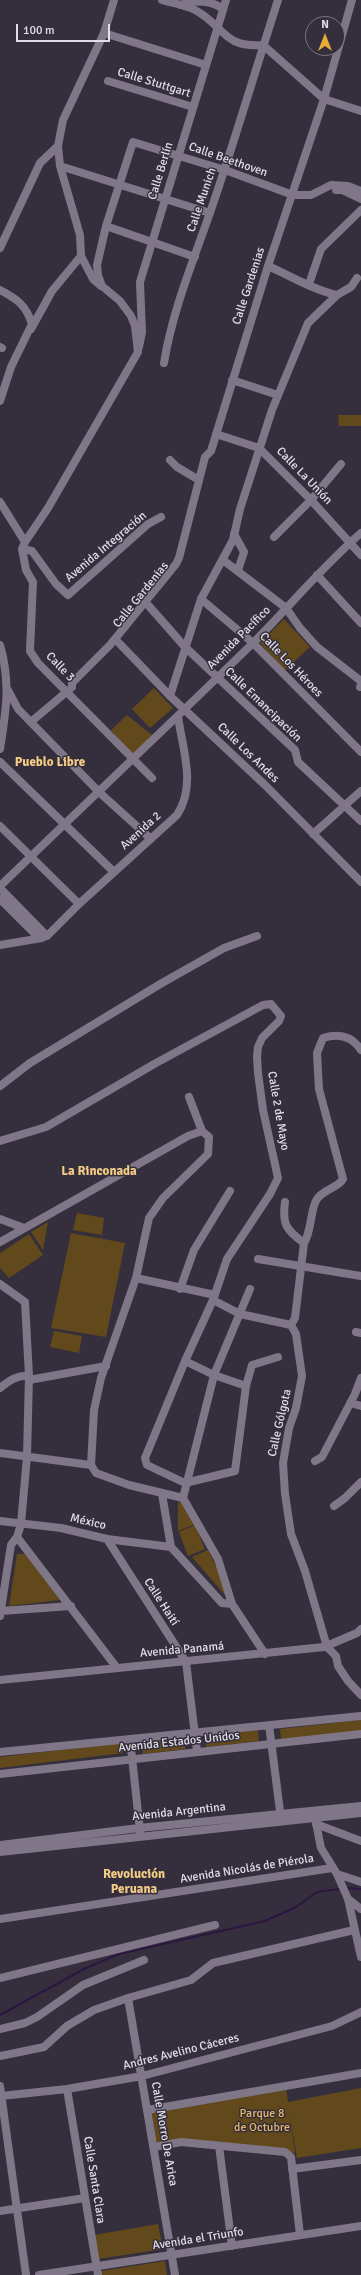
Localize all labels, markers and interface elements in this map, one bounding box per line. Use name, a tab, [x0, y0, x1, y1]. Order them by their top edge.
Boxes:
scale bar	[18, 16, 112, 42]
north arrow	[305, 16, 345, 56]
text: N	[321, 18, 329, 31]
text: 100 m	[23, 23, 55, 38]
street label: Calle Stuttgart	[116, 65, 192, 101]
street label: Calle Berlín	[145, 140, 177, 202]
street label: Calle Beethoven	[187, 140, 269, 180]
street label: Calle Munich	[184, 166, 220, 234]
street label: Calle Gardenias	[230, 246, 268, 326]
street label: Calle La Unión	[273, 444, 335, 508]
street label: Avenida Integración	[62, 509, 150, 585]
street label: Calle Gardenias	[110, 559, 172, 631]
street label: Avenida Pacífico	[204, 603, 274, 673]
street label: Calle Los Héroes	[256, 630, 326, 700]
street label: Calle 3	[43, 649, 77, 685]
street label: Calle Emancipación	[222, 665, 304, 745]
street label: Calle Los Andes	[214, 720, 282, 786]
district label: Pueblo Libre	[15, 755, 85, 771]
street label: Avenida 2	[118, 809, 164, 853]
street label: Calle 2 de Mayo	[264, 1070, 292, 1152]
district label: La Rinconada	[61, 1164, 137, 1180]
street label: Calle Gólgota	[265, 1388, 295, 1458]
street label: México	[69, 1511, 107, 1533]
street label: Calle Haití	[140, 1576, 182, 1628]
street label: Avenida Panamá	[139, 1639, 225, 1661]
street label: Avenida Estados Unidos	[118, 1728, 240, 1756]
street label: Avenida Argentina	[131, 1800, 227, 1824]
street label: Avenida Nicolás de Piérola	[179, 1851, 315, 1887]
district label: Revolución Peruana	[103, 1867, 165, 1898]
street label: Andres Avelino Cáceres	[121, 2031, 241, 2073]
street label: Calle Morro De Arica	[148, 2081, 180, 2187]
park label: Parque 8 de Octubre	[234, 2107, 290, 2135]
street label: Calle Santa Clara	[80, 2135, 108, 2225]
street label: Avenida el Triunfo	[151, 2225, 245, 2253]

